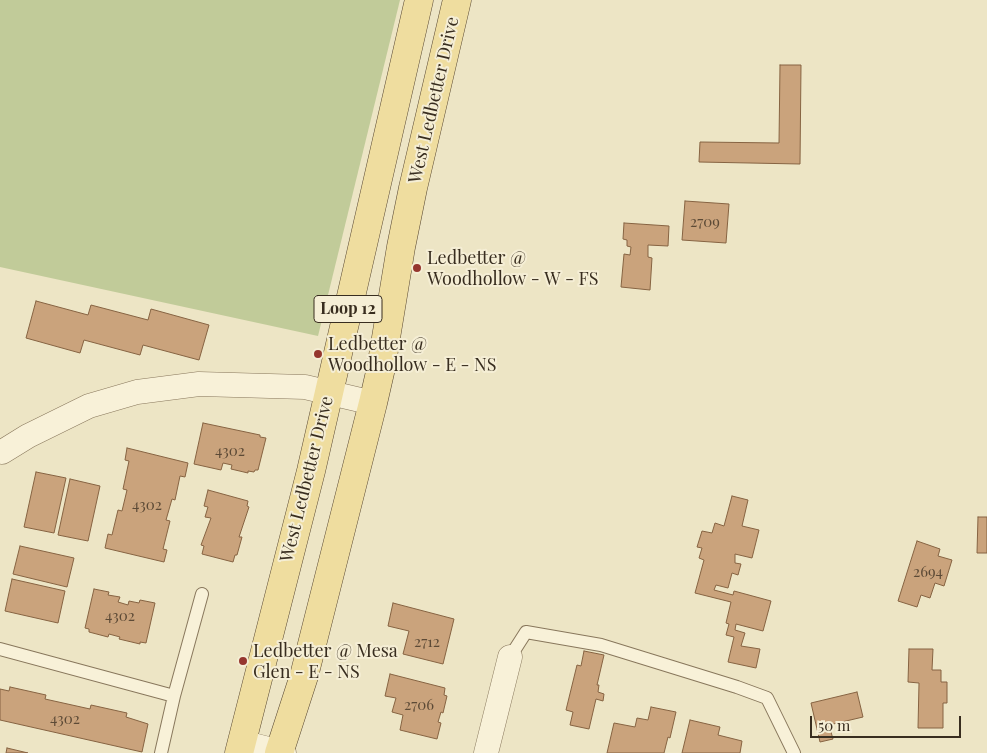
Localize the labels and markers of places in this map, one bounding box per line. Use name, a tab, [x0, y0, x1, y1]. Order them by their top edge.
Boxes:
place label: Ledbetter @ Woodhollow - W - FS	[427, 247, 598, 290]
marker: Ledbetter @ Woodhollow - W - FS	[411, 262, 423, 274]
place label: Ledbetter @ Woodhollow - E - NS	[328, 333, 496, 376]
marker: Ledbetter @ Woodhollow - E - NS	[312, 348, 324, 360]
place label: Ledbetter @ Mesa Glen - E - NS	[253, 640, 398, 682]
marker: Ledbetter @ Mesa Glen - E - NS	[237, 655, 249, 667]

